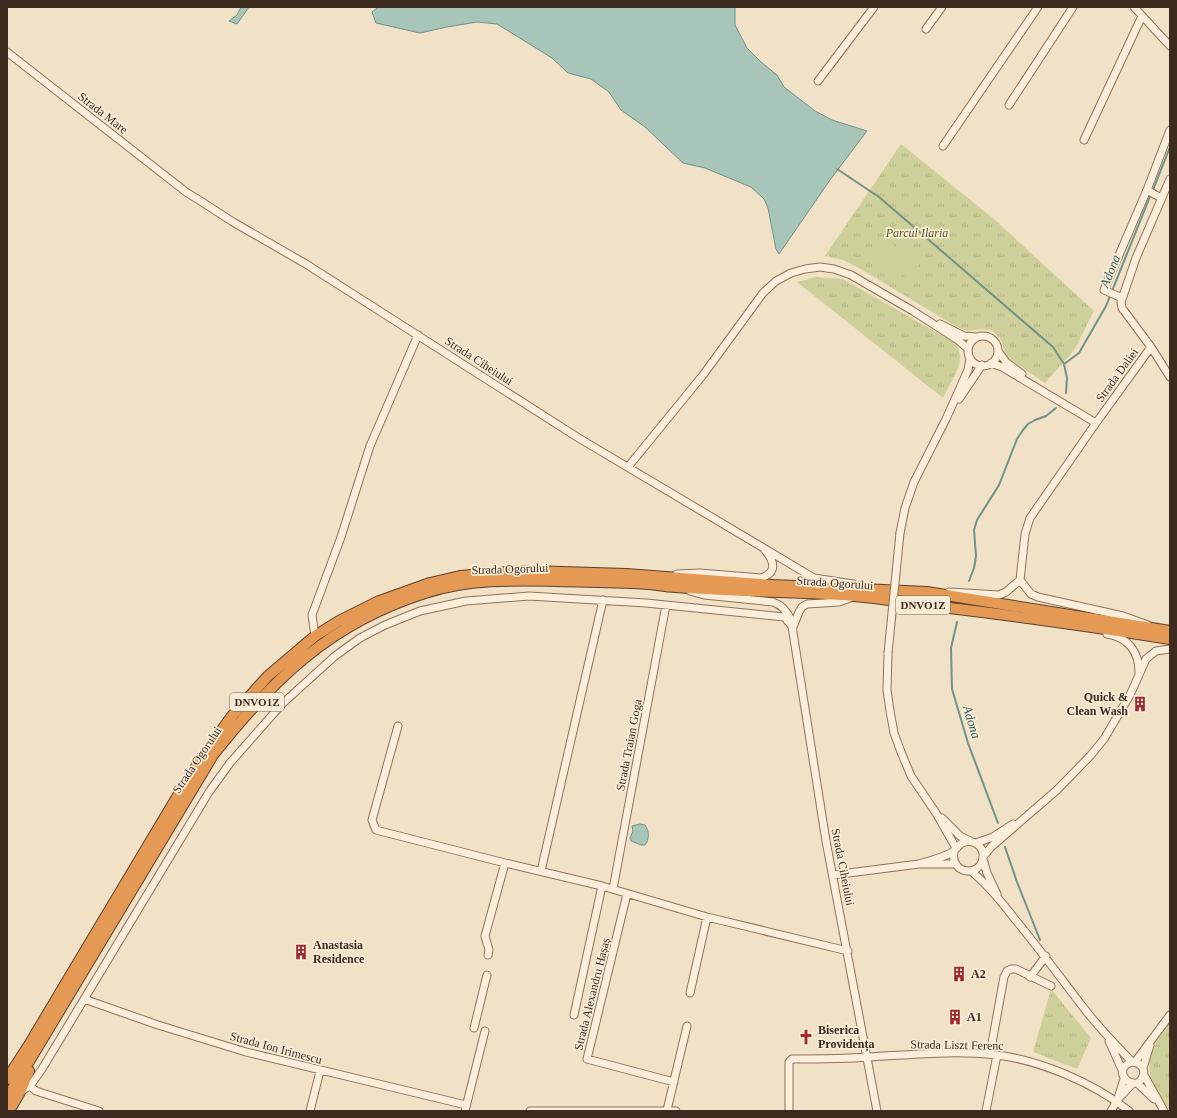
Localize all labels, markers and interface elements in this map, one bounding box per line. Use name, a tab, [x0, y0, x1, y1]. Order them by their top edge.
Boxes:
street label: Strada Mare	[75, 89, 131, 137]
park label: Parcul Ilaria	[885, 226, 948, 240]
water label: Adona	[1096, 252, 1123, 290]
street label: Strada Ciheiului	[442, 334, 516, 389]
street label: Strada Daliei	[1093, 345, 1142, 405]
street label: Strada Ogorului	[471, 561, 549, 577]
street label: Strada Ogorului	[796, 573, 875, 593]
road number: DNVO1Z	[896, 596, 950, 614]
place label: Quick & Clean Wash	[1067, 690, 1128, 718]
road number: DNVO1Z	[230, 693, 284, 711]
building icon: Quick & Clean Wash	[1131, 695, 1149, 713]
street label: Strada Traian Goga	[613, 697, 645, 792]
water label: Adona	[960, 703, 984, 741]
street label: Strada Ogorului	[170, 724, 225, 796]
street label: Strada Ciheiului	[829, 827, 857, 907]
street label: Strada Alexandru Hașaș	[571, 936, 613, 1052]
place label: Anastasia Residence	[313, 938, 365, 966]
building icon: Anastasia Residence	[292, 943, 310, 961]
building icon: A2	[950, 965, 968, 983]
place label: A2	[971, 967, 986, 981]
building icon: A1	[946, 1008, 964, 1026]
place label: A1	[967, 1010, 982, 1024]
place label: Biserica Providența	[818, 1023, 874, 1052]
church icon: Biserica Providența	[797, 1028, 815, 1046]
street label: Strada Ion Irimescu	[228, 1029, 324, 1067]
street label: Strada Liszt Ferenc	[910, 1037, 1004, 1053]

